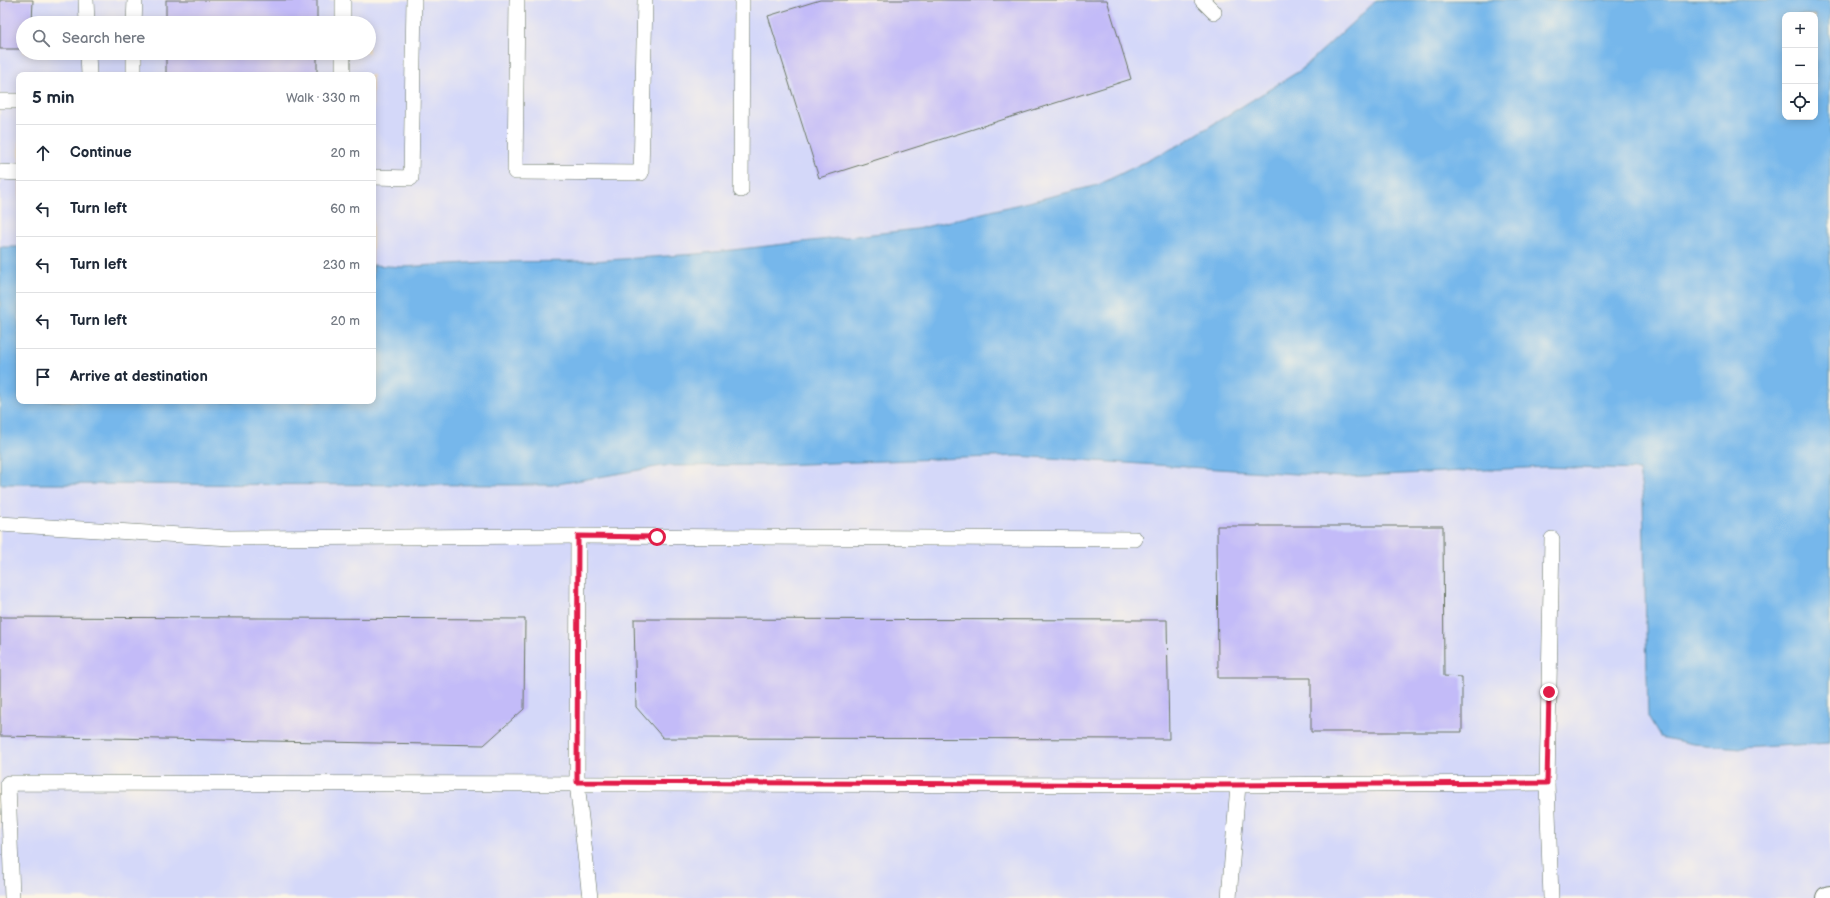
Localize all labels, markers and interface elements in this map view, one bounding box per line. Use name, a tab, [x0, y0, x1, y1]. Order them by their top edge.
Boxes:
map controls	[1782, 12, 1818, 120]
button: +	[1782, 12, 1818, 48]
search box	[16, 16, 376, 60]
icon: search	[30, 27, 52, 49]
text: Search here	[62, 29, 145, 48]
button: −	[1782, 48, 1818, 84]
button: locate	[1782, 84, 1818, 120]
text: 5 min	[32, 88, 75, 108]
text: Walk · 330 m	[286, 90, 360, 106]
icon: ahead	[32, 142, 54, 164]
text: Continue	[70, 143, 132, 162]
text: 20 m	[330, 145, 360, 161]
icon: left	[32, 198, 54, 220]
text: Turn left	[70, 199, 127, 218]
text: 60 m	[330, 201, 360, 217]
icon: left	[32, 254, 54, 276]
text: Turn left	[70, 255, 127, 274]
text: 230 m	[323, 257, 360, 273]
icon: left	[32, 310, 54, 332]
text: Turn left	[70, 311, 127, 330]
text: 20 m	[330, 313, 360, 329]
icon: arrive	[32, 366, 54, 388]
text: Arrive at destination	[70, 367, 208, 386]
route start	[648, 528, 666, 546]
route end	[1540, 683, 1558, 701]

